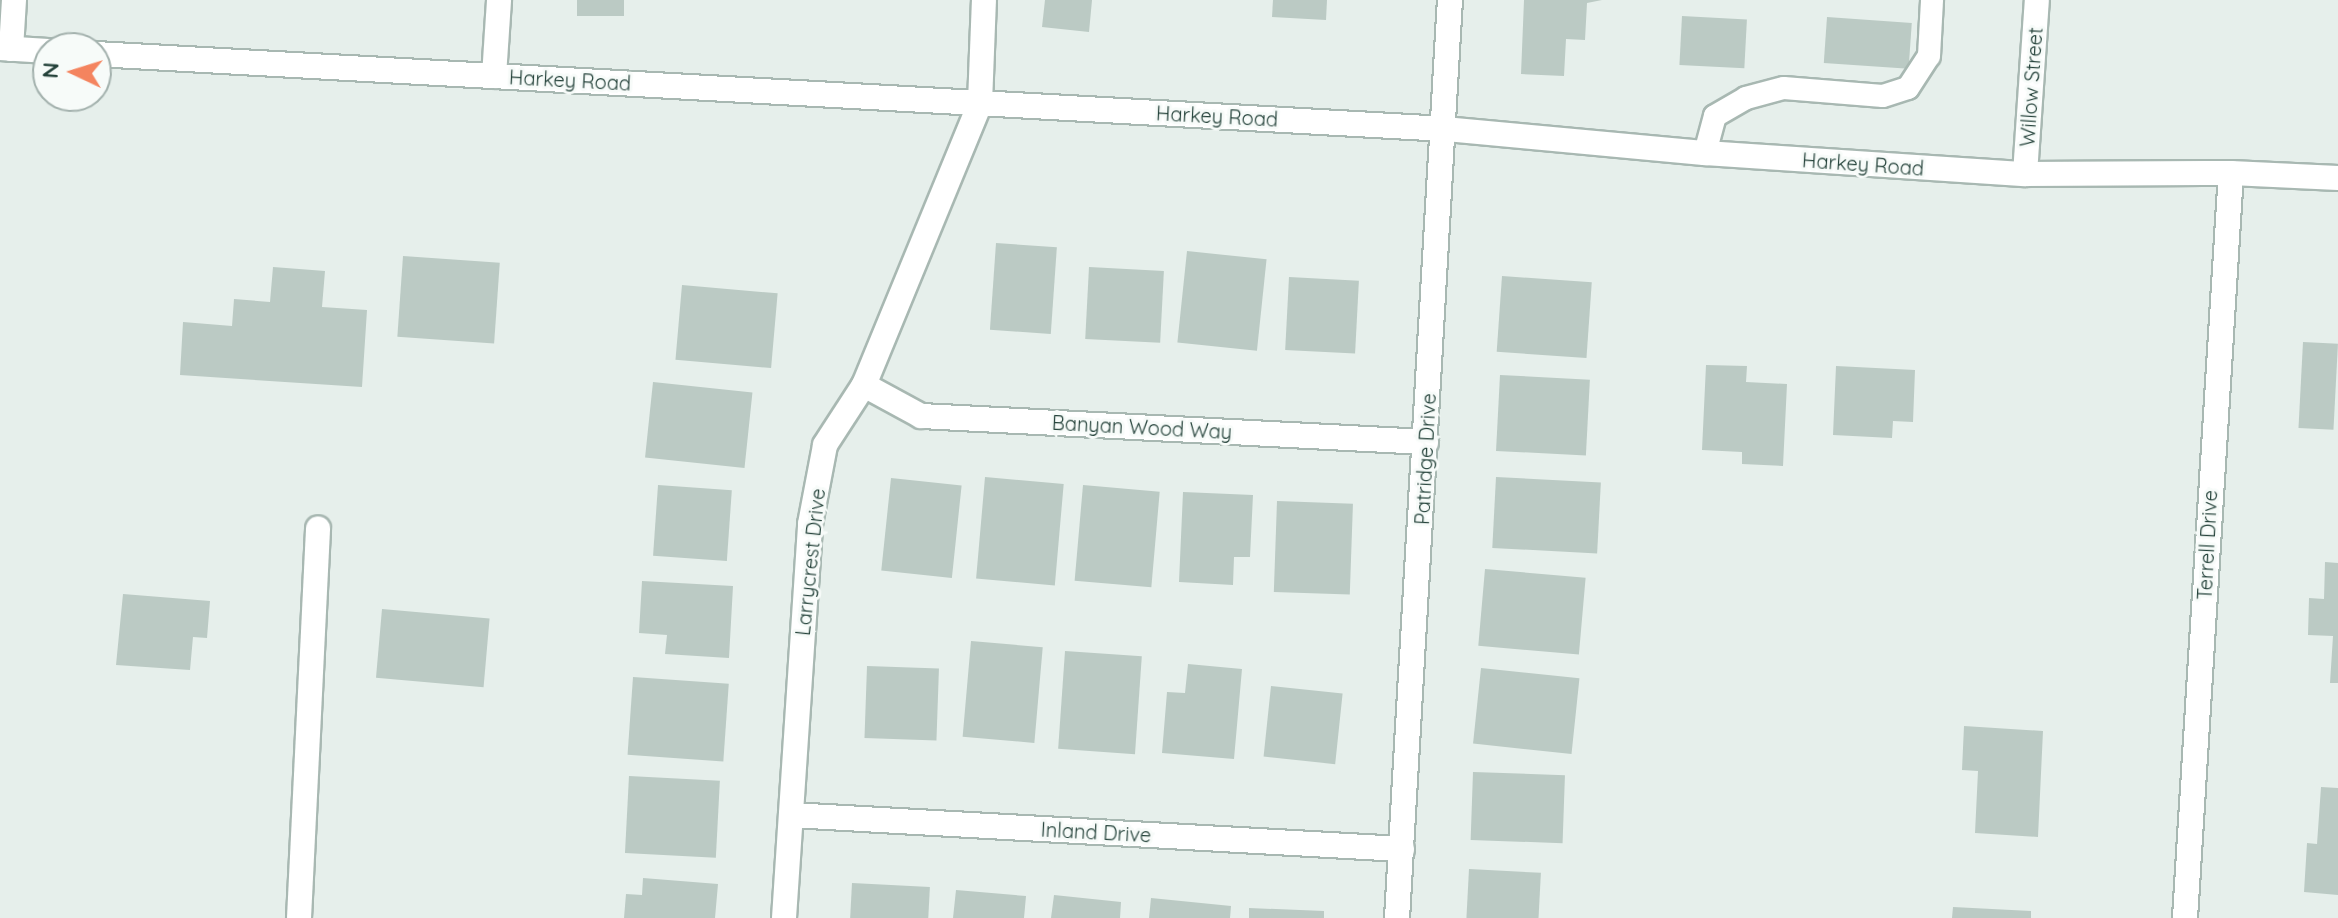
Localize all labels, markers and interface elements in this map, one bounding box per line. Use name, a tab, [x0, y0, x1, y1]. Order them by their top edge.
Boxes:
street label: Willow Street	[2015, 26, 2047, 148]
north arrow	[32, 32, 112, 112]
text: N	[36, 61, 65, 80]
street label: Harkey Road	[508, 65, 632, 95]
street label: Harkey Road	[1155, 101, 1279, 131]
street label: Harkey Road	[1801, 148, 1925, 180]
street label: Patridge Drive	[1410, 393, 1440, 525]
street label: Banyan Wood Way	[1051, 410, 1233, 444]
street label: Larrycrest Drive	[790, 487, 830, 637]
street label: Terrell Drive	[2192, 489, 2222, 601]
street label: Inland Drive	[1040, 817, 1152, 847]

